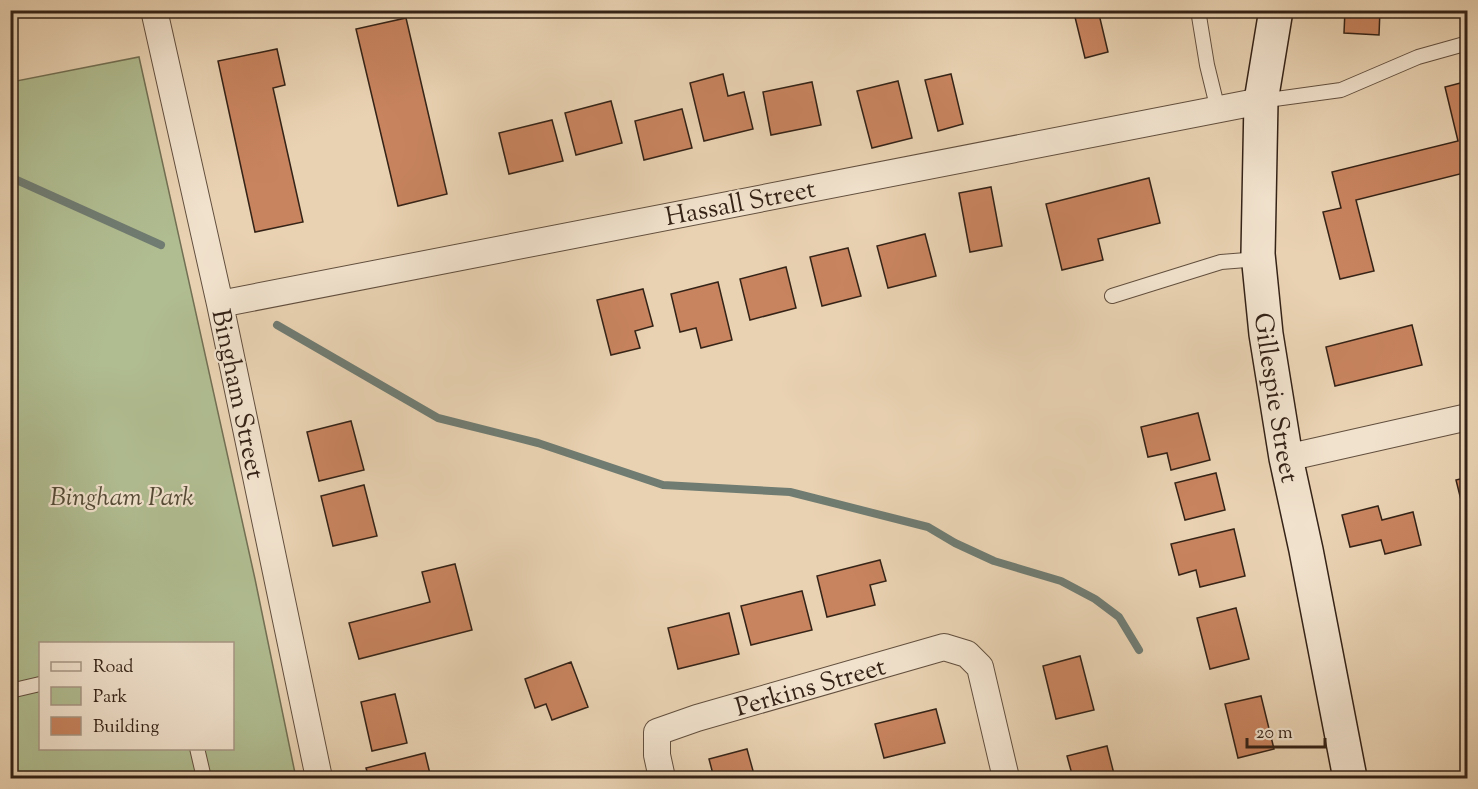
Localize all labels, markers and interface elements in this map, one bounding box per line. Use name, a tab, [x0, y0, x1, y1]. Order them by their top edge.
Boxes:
street label: Hassall Street	[662, 172, 819, 237]
street label: Bingham Street	[200, 306, 273, 483]
street label: Gillespie Street	[1243, 311, 1307, 487]
park label: Bingham Park	[50, 480, 194, 517]
legend	[39, 642, 234, 750]
street label: Perkins Street	[731, 649, 890, 728]
text: Road	[93, 655, 133, 681]
text: Park	[93, 685, 128, 711]
scale bar	[1247, 711, 1325, 749]
text: Building	[93, 715, 159, 741]
text: 20 m	[1256, 721, 1293, 747]

